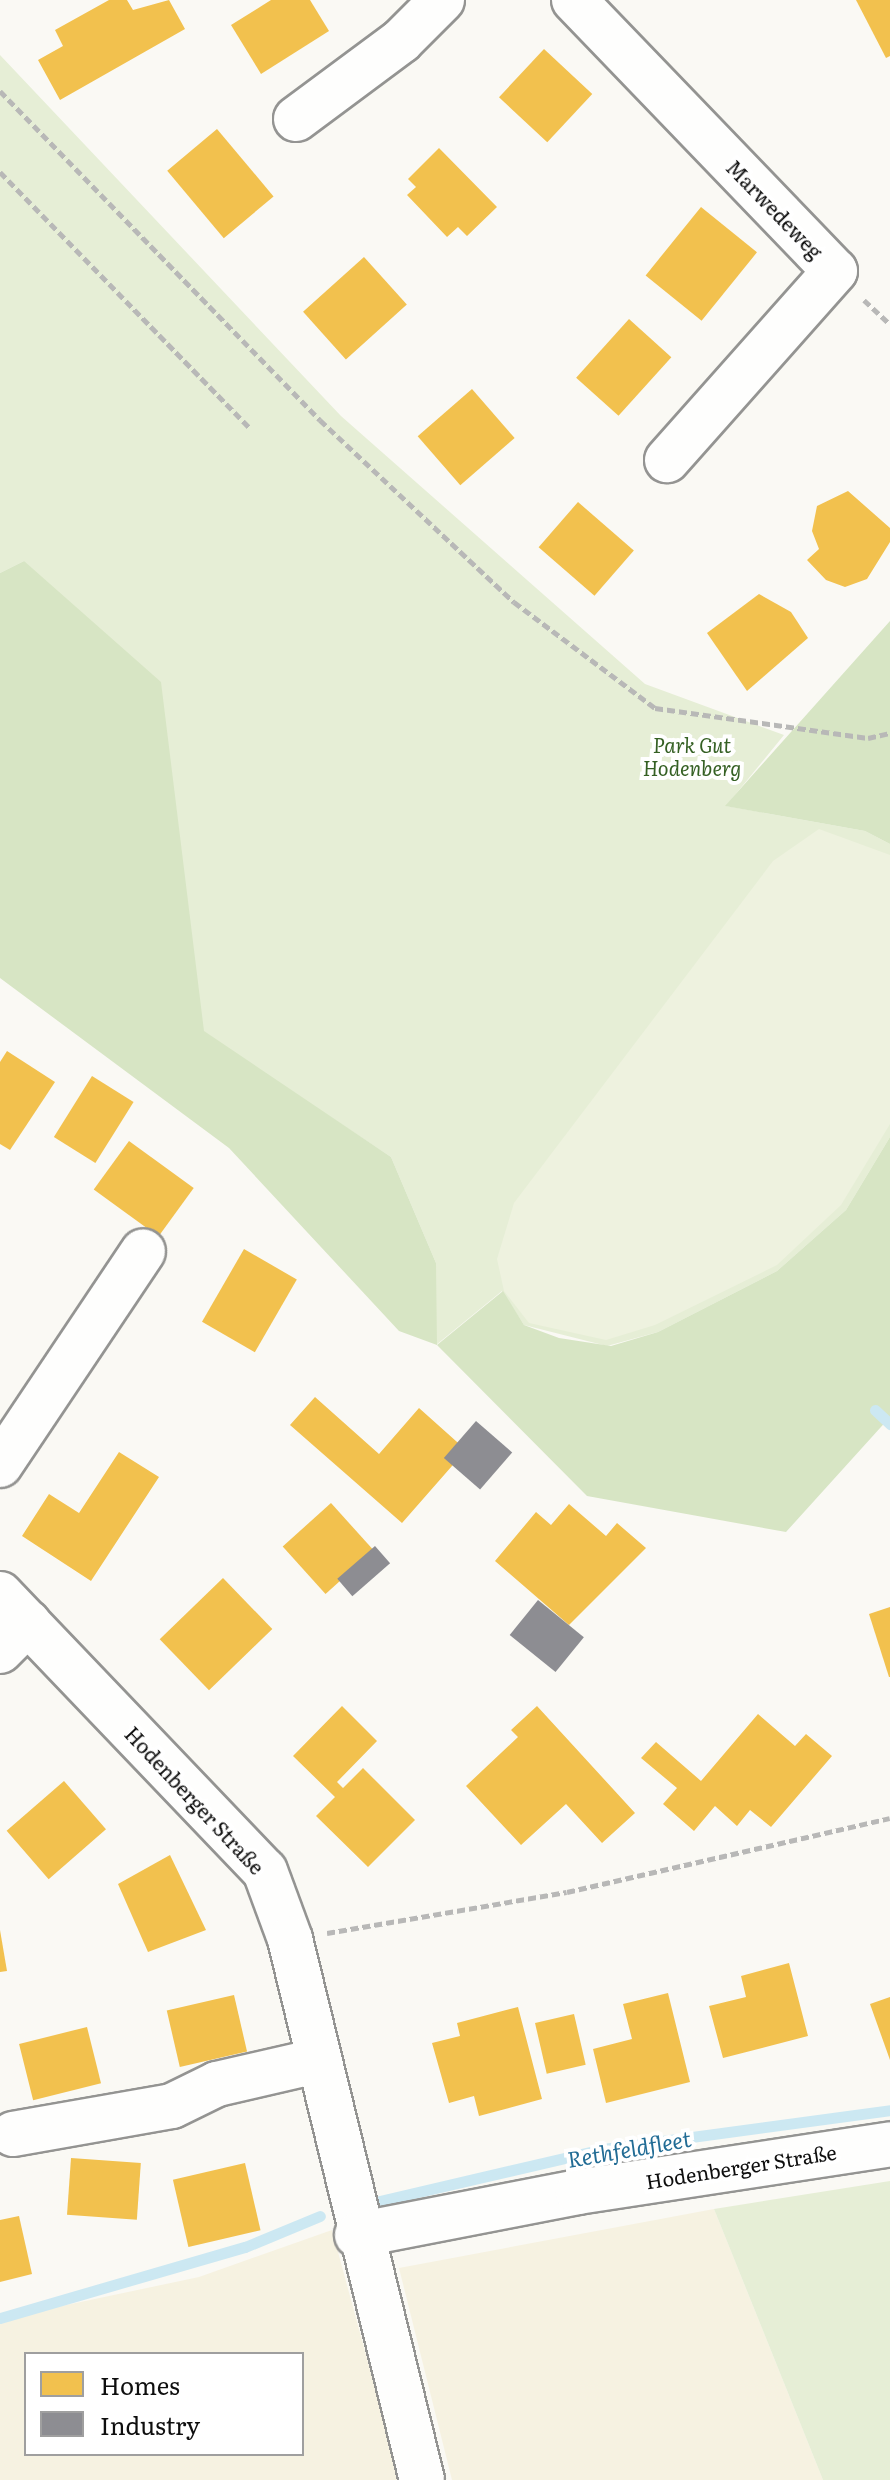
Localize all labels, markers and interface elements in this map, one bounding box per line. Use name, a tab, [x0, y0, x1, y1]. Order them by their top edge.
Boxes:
street label: Marwedeweg	[722, 155, 828, 263]
park label: Park Gut Hodenberg	[643, 732, 741, 779]
street label: Hodenberger Straße	[120, 1721, 270, 1879]
water label: Rethfeldfleet	[565, 2124, 693, 2172]
street label: Hodenberger Straße	[644, 2139, 838, 2193]
legend	[24, 2352, 304, 2456]
text: Homes	[100, 2367, 180, 2402]
text: Industry	[100, 2407, 200, 2442]

